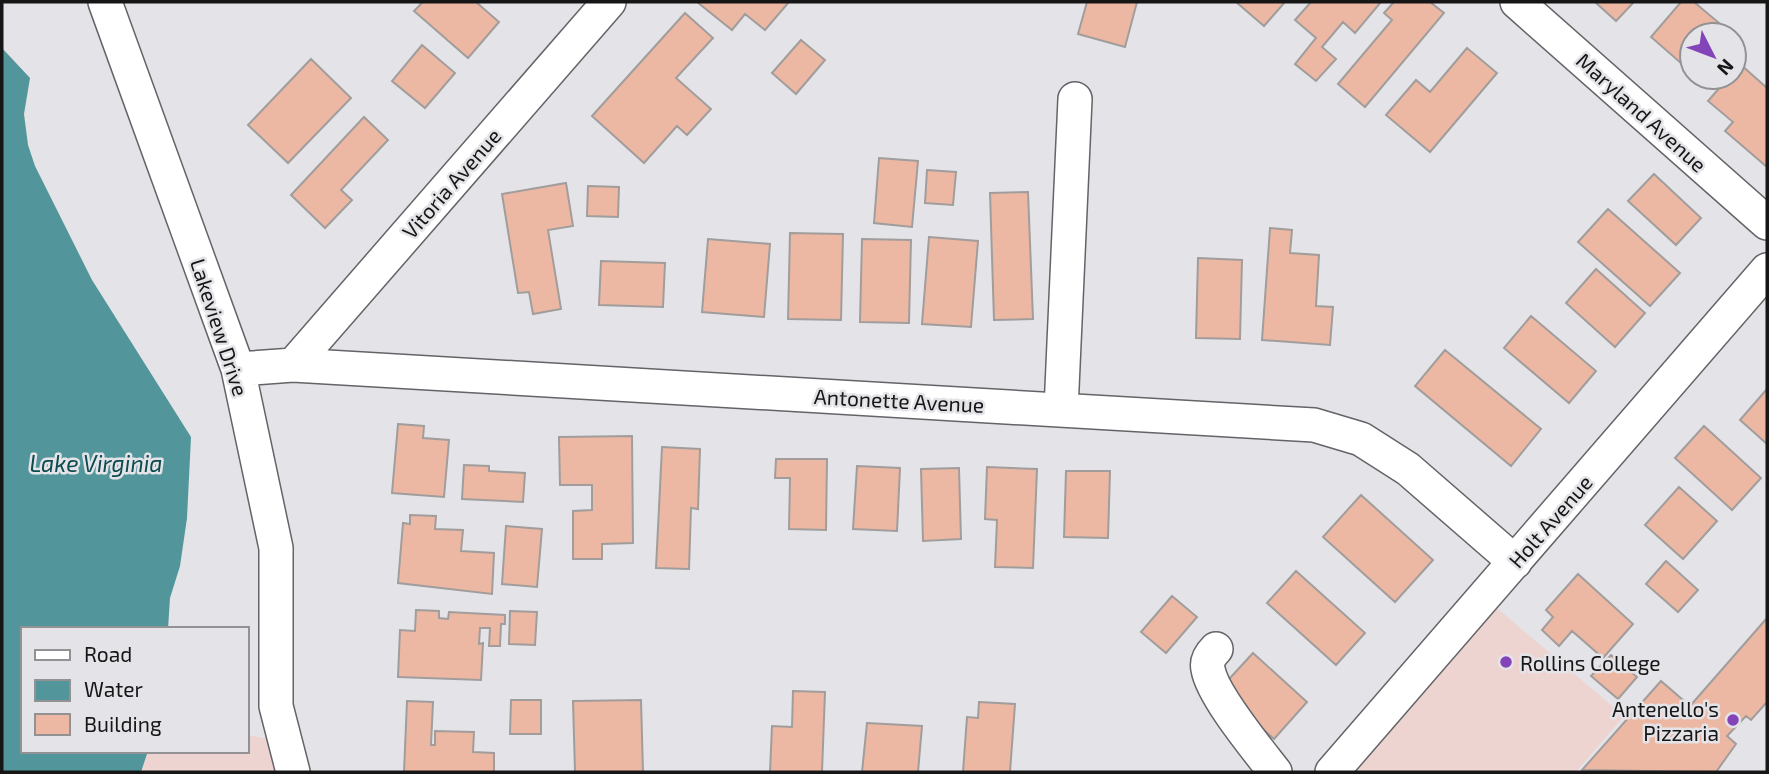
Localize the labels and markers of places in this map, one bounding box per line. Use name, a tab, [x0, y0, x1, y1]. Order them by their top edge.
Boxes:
place label: Rollins College	[1520, 650, 1661, 675]
marker: Rollins College	[1498, 654, 1514, 670]
place label: Antenello's Pizzaria	[1612, 696, 1719, 745]
marker: Antenello's Pizzaria	[1725, 712, 1741, 728]

